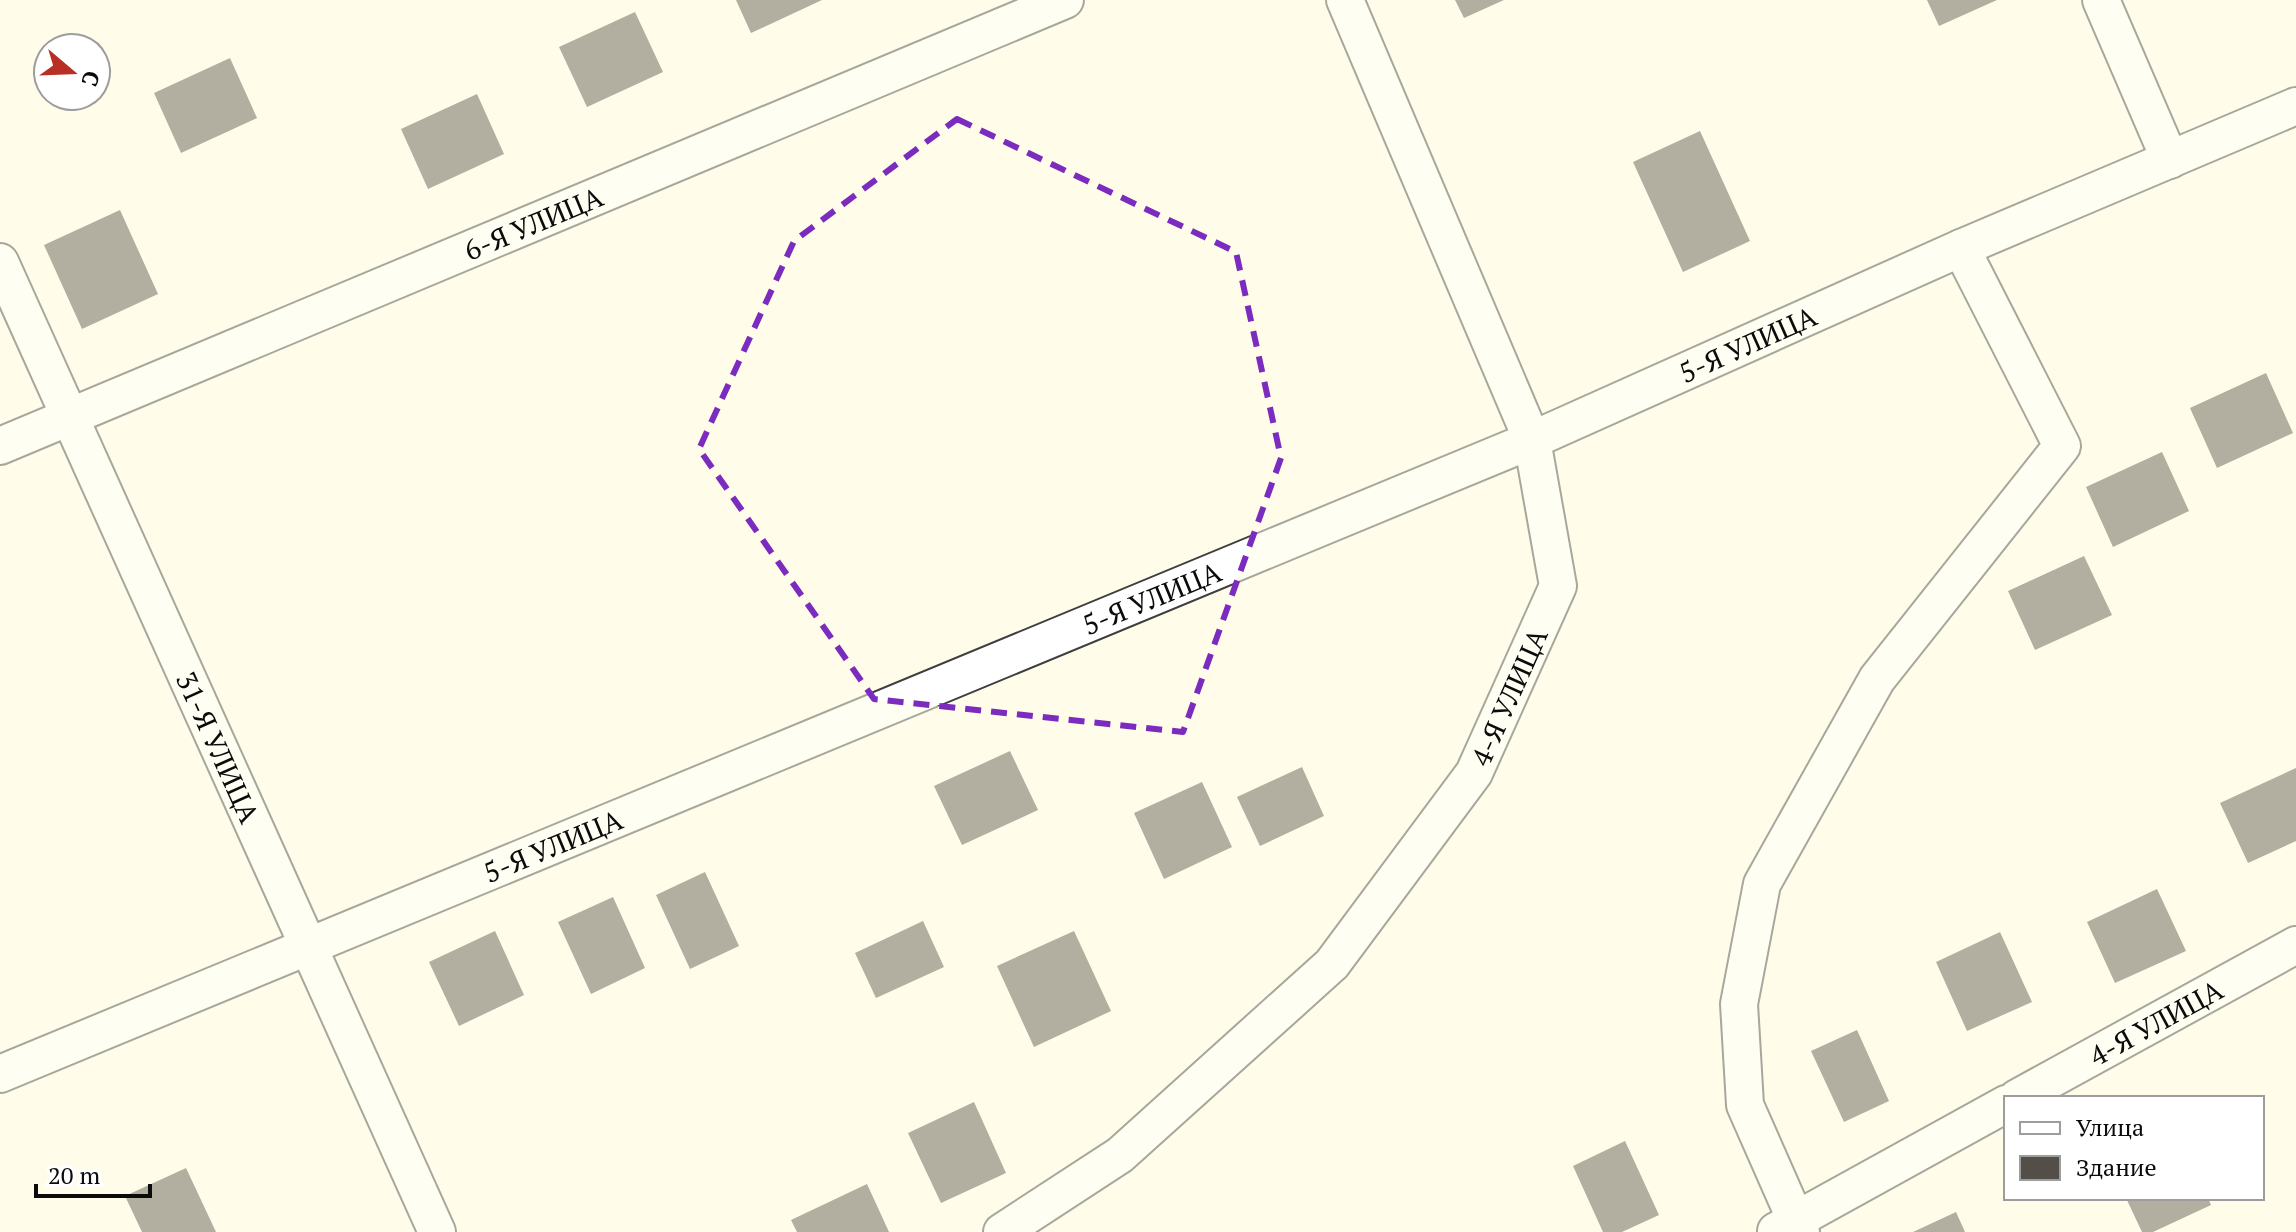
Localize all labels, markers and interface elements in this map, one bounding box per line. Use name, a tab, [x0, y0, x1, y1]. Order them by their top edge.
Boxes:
north arrow	[32, 32, 112, 112]
text: С	[75, 67, 107, 90]
street label: 6-Я УЛИЦА	[458, 177, 609, 268]
street label: 5-Я УЛИЦА	[1673, 296, 1823, 390]
street label: 5-Я УЛИЦА	[1076, 552, 1227, 643]
street label: 4-Я УЛИЦА	[1461, 621, 1556, 771]
street label: 31-Я УЛИЦА	[168, 666, 269, 829]
street label: 5-Я УЛИЦА	[478, 800, 628, 891]
street label: 4-Я УЛИЦА	[2082, 970, 2230, 1074]
legend	[2004, 1096, 2264, 1200]
text: Улица	[2076, 1111, 2144, 1143]
scale bar	[36, 1148, 150, 1198]
text: Здание	[2076, 1151, 2157, 1183]
text: 20 m	[48, 1159, 100, 1191]

